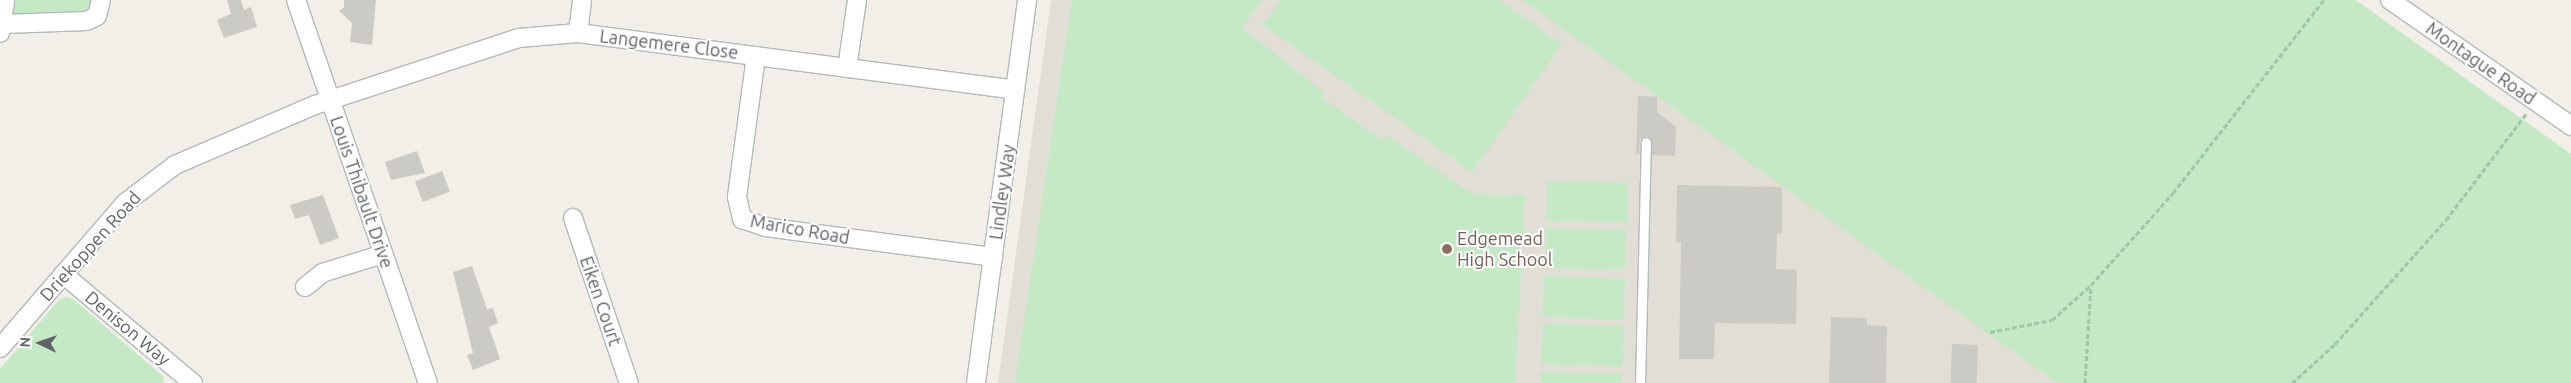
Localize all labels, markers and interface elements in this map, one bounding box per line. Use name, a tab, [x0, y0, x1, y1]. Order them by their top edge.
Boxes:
street label: Montague Road	[2422, 17, 2540, 109]
street label: Langemere Close	[599, 25, 739, 63]
street label: Louis Thibault Drive	[326, 113, 398, 271]
street label: Lindley Way	[985, 143, 1019, 241]
street label: Driekoppen Road	[35, 187, 145, 305]
street label: Marico Road	[749, 210, 851, 248]
place label: Edgemead High School	[1457, 228, 1553, 270]
marker: Edgemead High School	[1441, 243, 1453, 255]
street label: Eiken Court	[576, 253, 626, 349]
street label: Denison Way	[81, 286, 175, 370]
north arrow	[15, 318, 65, 368]
text: N	[17, 337, 33, 348]

